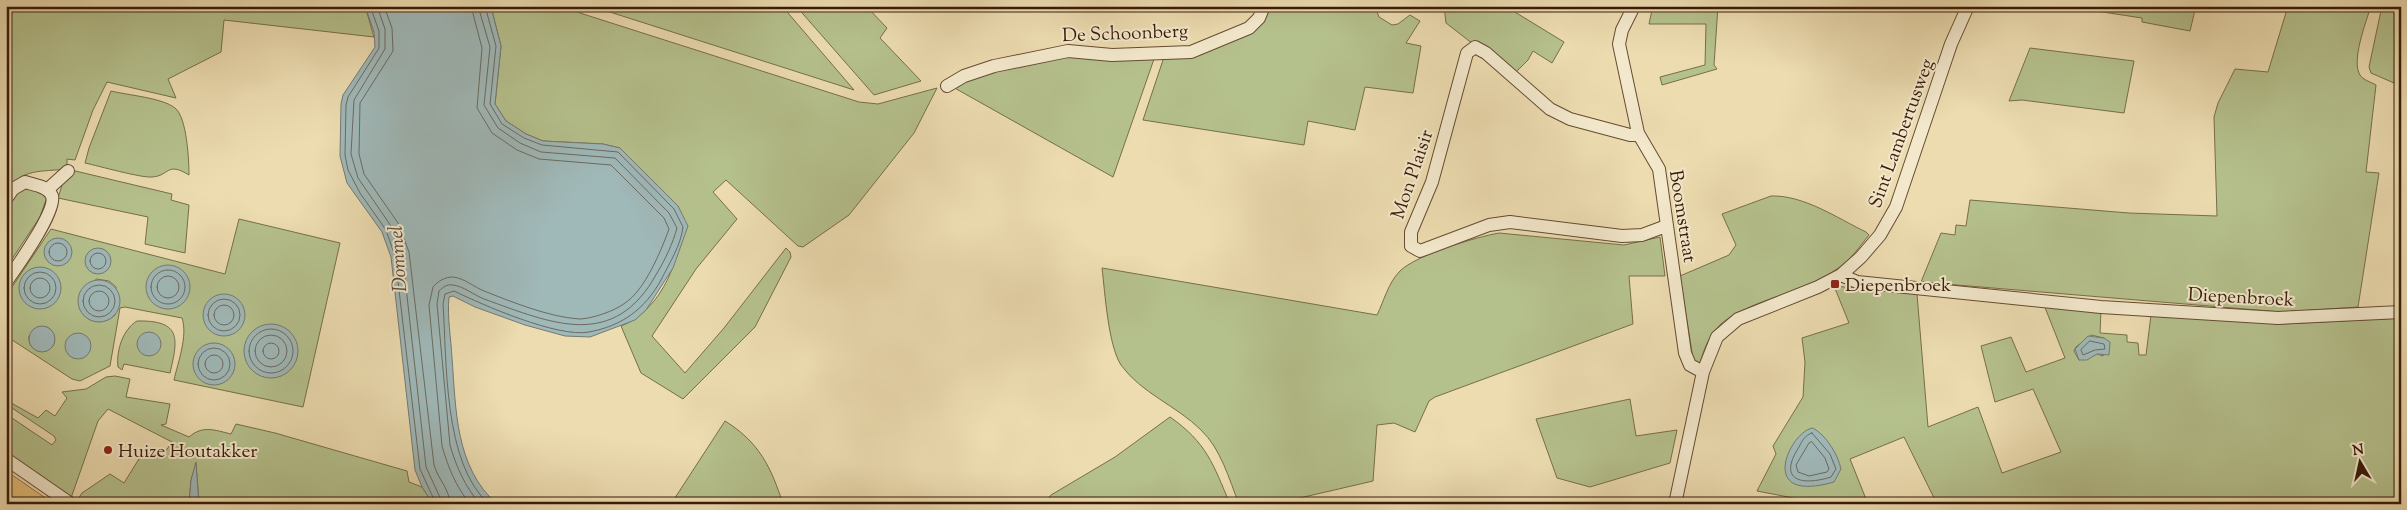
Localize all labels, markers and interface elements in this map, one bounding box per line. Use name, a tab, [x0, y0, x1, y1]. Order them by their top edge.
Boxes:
street label: De Schoonberg	[1062, 19, 1189, 50]
street label: Sint Lambertusweg	[1863, 55, 1942, 212]
street label: Mon Plaisir	[1385, 126, 1441, 223]
street label: Boomstraat	[1661, 168, 1702, 265]
water label: Dommel	[383, 224, 416, 293]
place label: Diepenbroek	[1845, 273, 1952, 300]
marker: Diepenbroek	[1829, 278, 1841, 290]
street label: Diepenbroek	[2187, 282, 2295, 315]
north arrow	[2334, 438, 2384, 488]
place label: Huize Houtakker	[118, 439, 257, 466]
text: N	[2351, 440, 2365, 462]
marker: Huize Houtakker	[102, 444, 114, 456]

